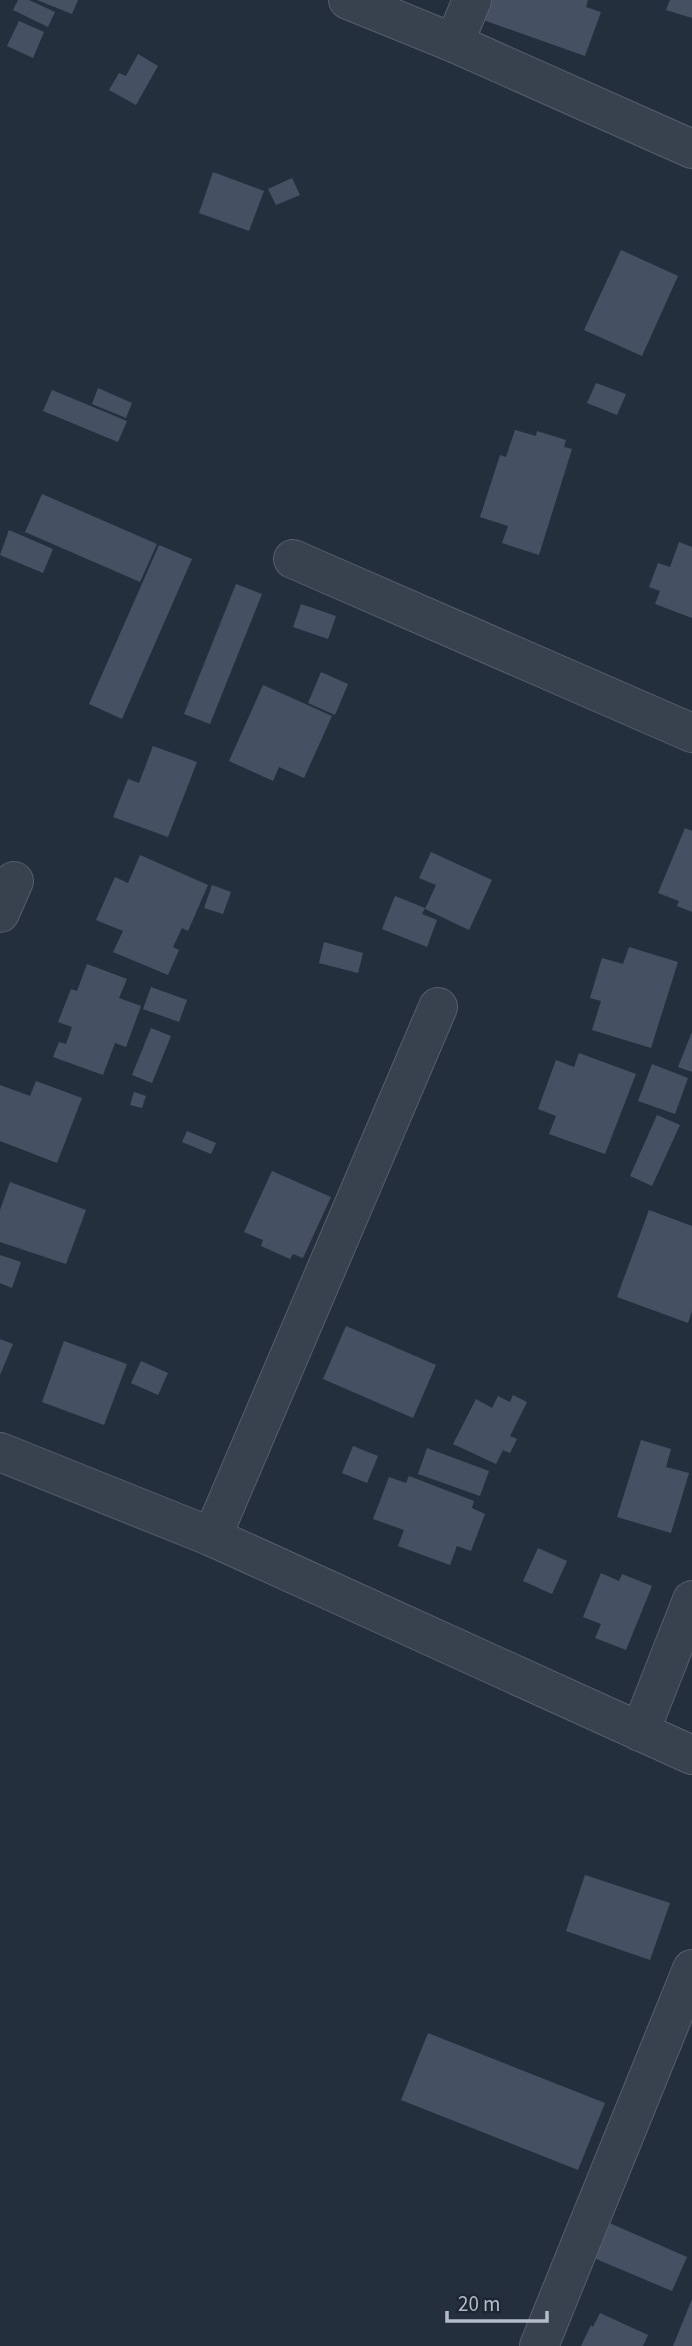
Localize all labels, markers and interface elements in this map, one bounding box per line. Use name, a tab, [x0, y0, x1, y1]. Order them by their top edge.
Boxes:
scale bar	[447, 2280, 547, 2324]
text: 20 m	[458, 2289, 500, 2319]

